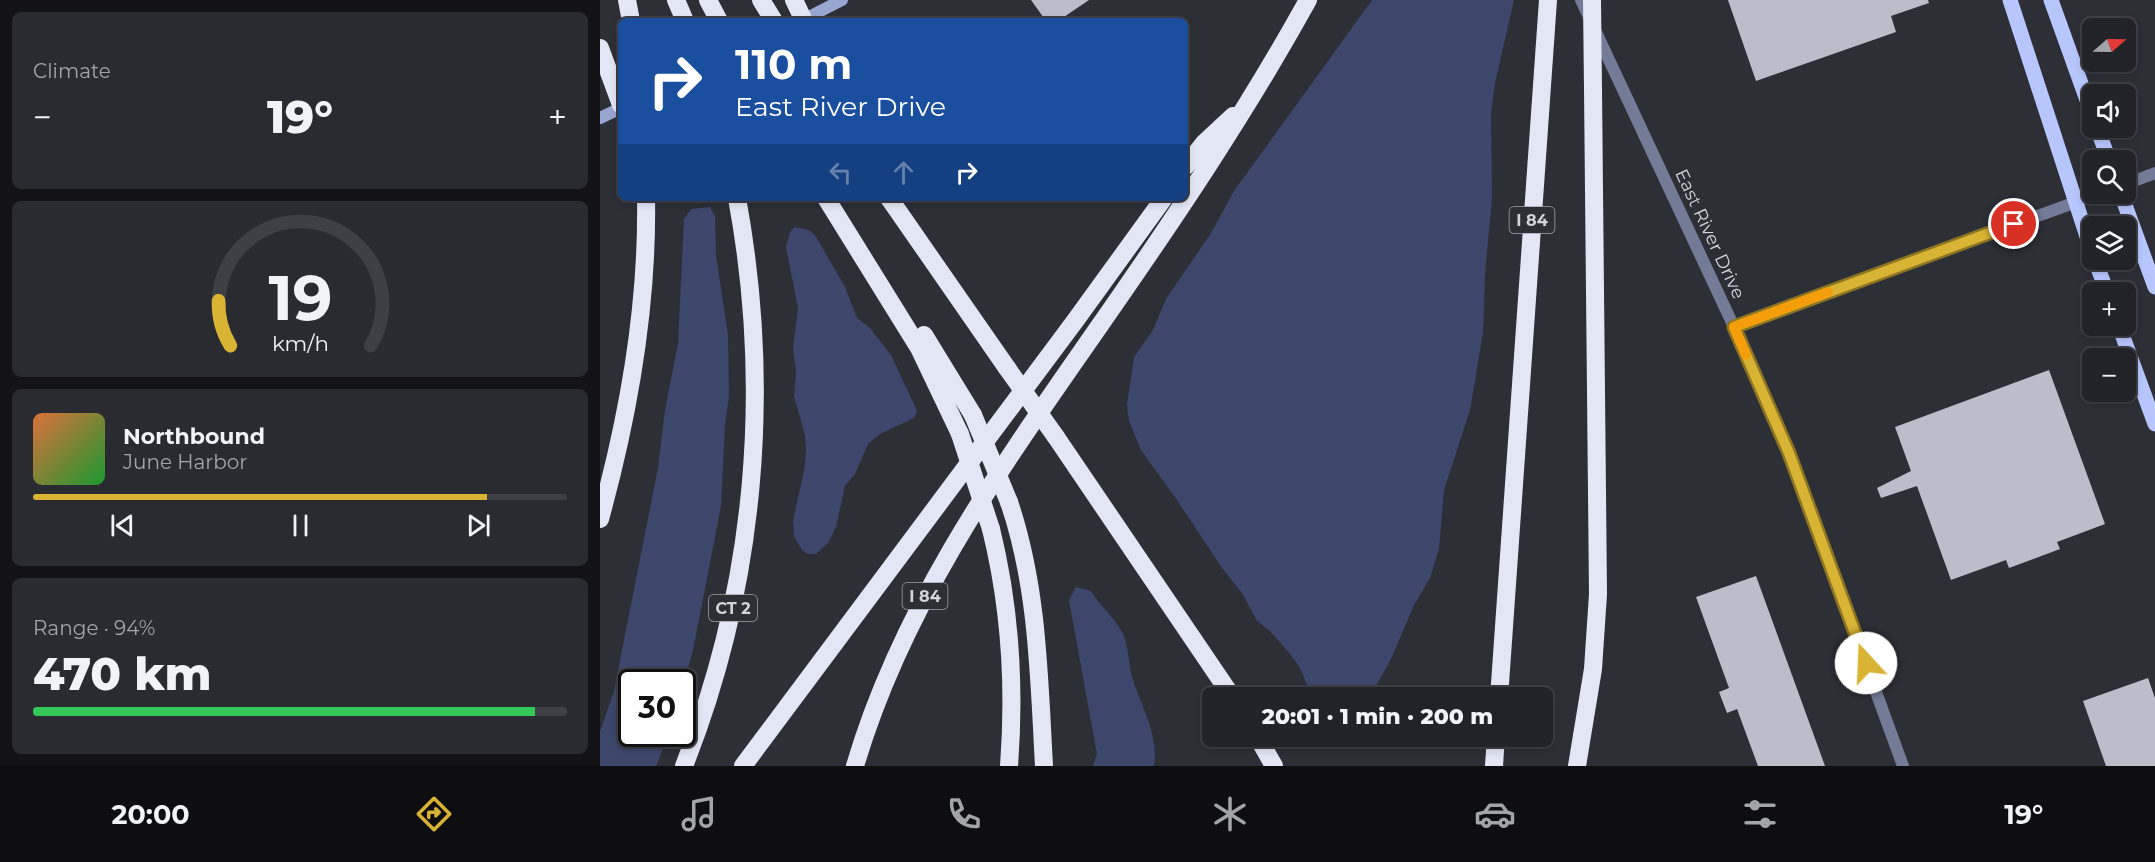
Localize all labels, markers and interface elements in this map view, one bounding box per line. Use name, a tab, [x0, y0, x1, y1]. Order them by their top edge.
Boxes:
north arrow	[2082, 18, 2136, 72]
map controls	[2082, 18, 2136, 402]
text: 110 m	[735, 38, 852, 90]
icon: right	[636, 42, 714, 120]
text: Climate	[33, 59, 111, 83]
button: sound	[2082, 84, 2136, 138]
text: 19°	[267, 89, 333, 144]
text: East River Drive	[735, 90, 946, 123]
text: −	[33, 97, 52, 137]
text: +	[548, 97, 567, 137]
button: search	[2082, 150, 2136, 204]
icon: left	[824, 156, 857, 189]
icon: ahead	[887, 156, 920, 189]
icon: right	[950, 156, 983, 189]
street label: East River Drive	[1670, 166, 1750, 302]
pin	[1988, 198, 2039, 249]
road number: I 84	[1510, 207, 1554, 233]
icon: arrive	[1997, 207, 2030, 240]
button: layers	[2082, 216, 2136, 270]
text: 19	[268, 260, 332, 336]
button: +	[2082, 282, 2136, 336]
text: km/h	[271, 330, 329, 356]
button: −	[2082, 348, 2136, 402]
text: Northbound	[123, 423, 265, 450]
text: June Harbor	[123, 450, 247, 474]
icon: previous	[106, 509, 139, 542]
icon: pause	[284, 509, 317, 542]
icon: next	[462, 509, 495, 542]
road number: I 84	[902, 583, 948, 609]
road number: CT 2	[709, 595, 757, 621]
text: Range · 94%	[33, 616, 155, 640]
position arrow	[1834, 631, 1898, 695]
text: 470 km	[33, 646, 212, 701]
speed limit sign: 30	[618, 669, 696, 747]
text: 20:01 · 1 min · 200 m	[1262, 703, 1493, 730]
icon: directions	[413, 793, 455, 835]
icon: music	[678, 793, 720, 835]
icon: phone	[943, 793, 985, 835]
icon: climate	[1209, 793, 1251, 835]
icon: car	[1474, 793, 1516, 835]
icon: filters	[1739, 793, 1781, 835]
text: 20:00	[112, 798, 190, 831]
text: 19°	[2004, 798, 2043, 831]

